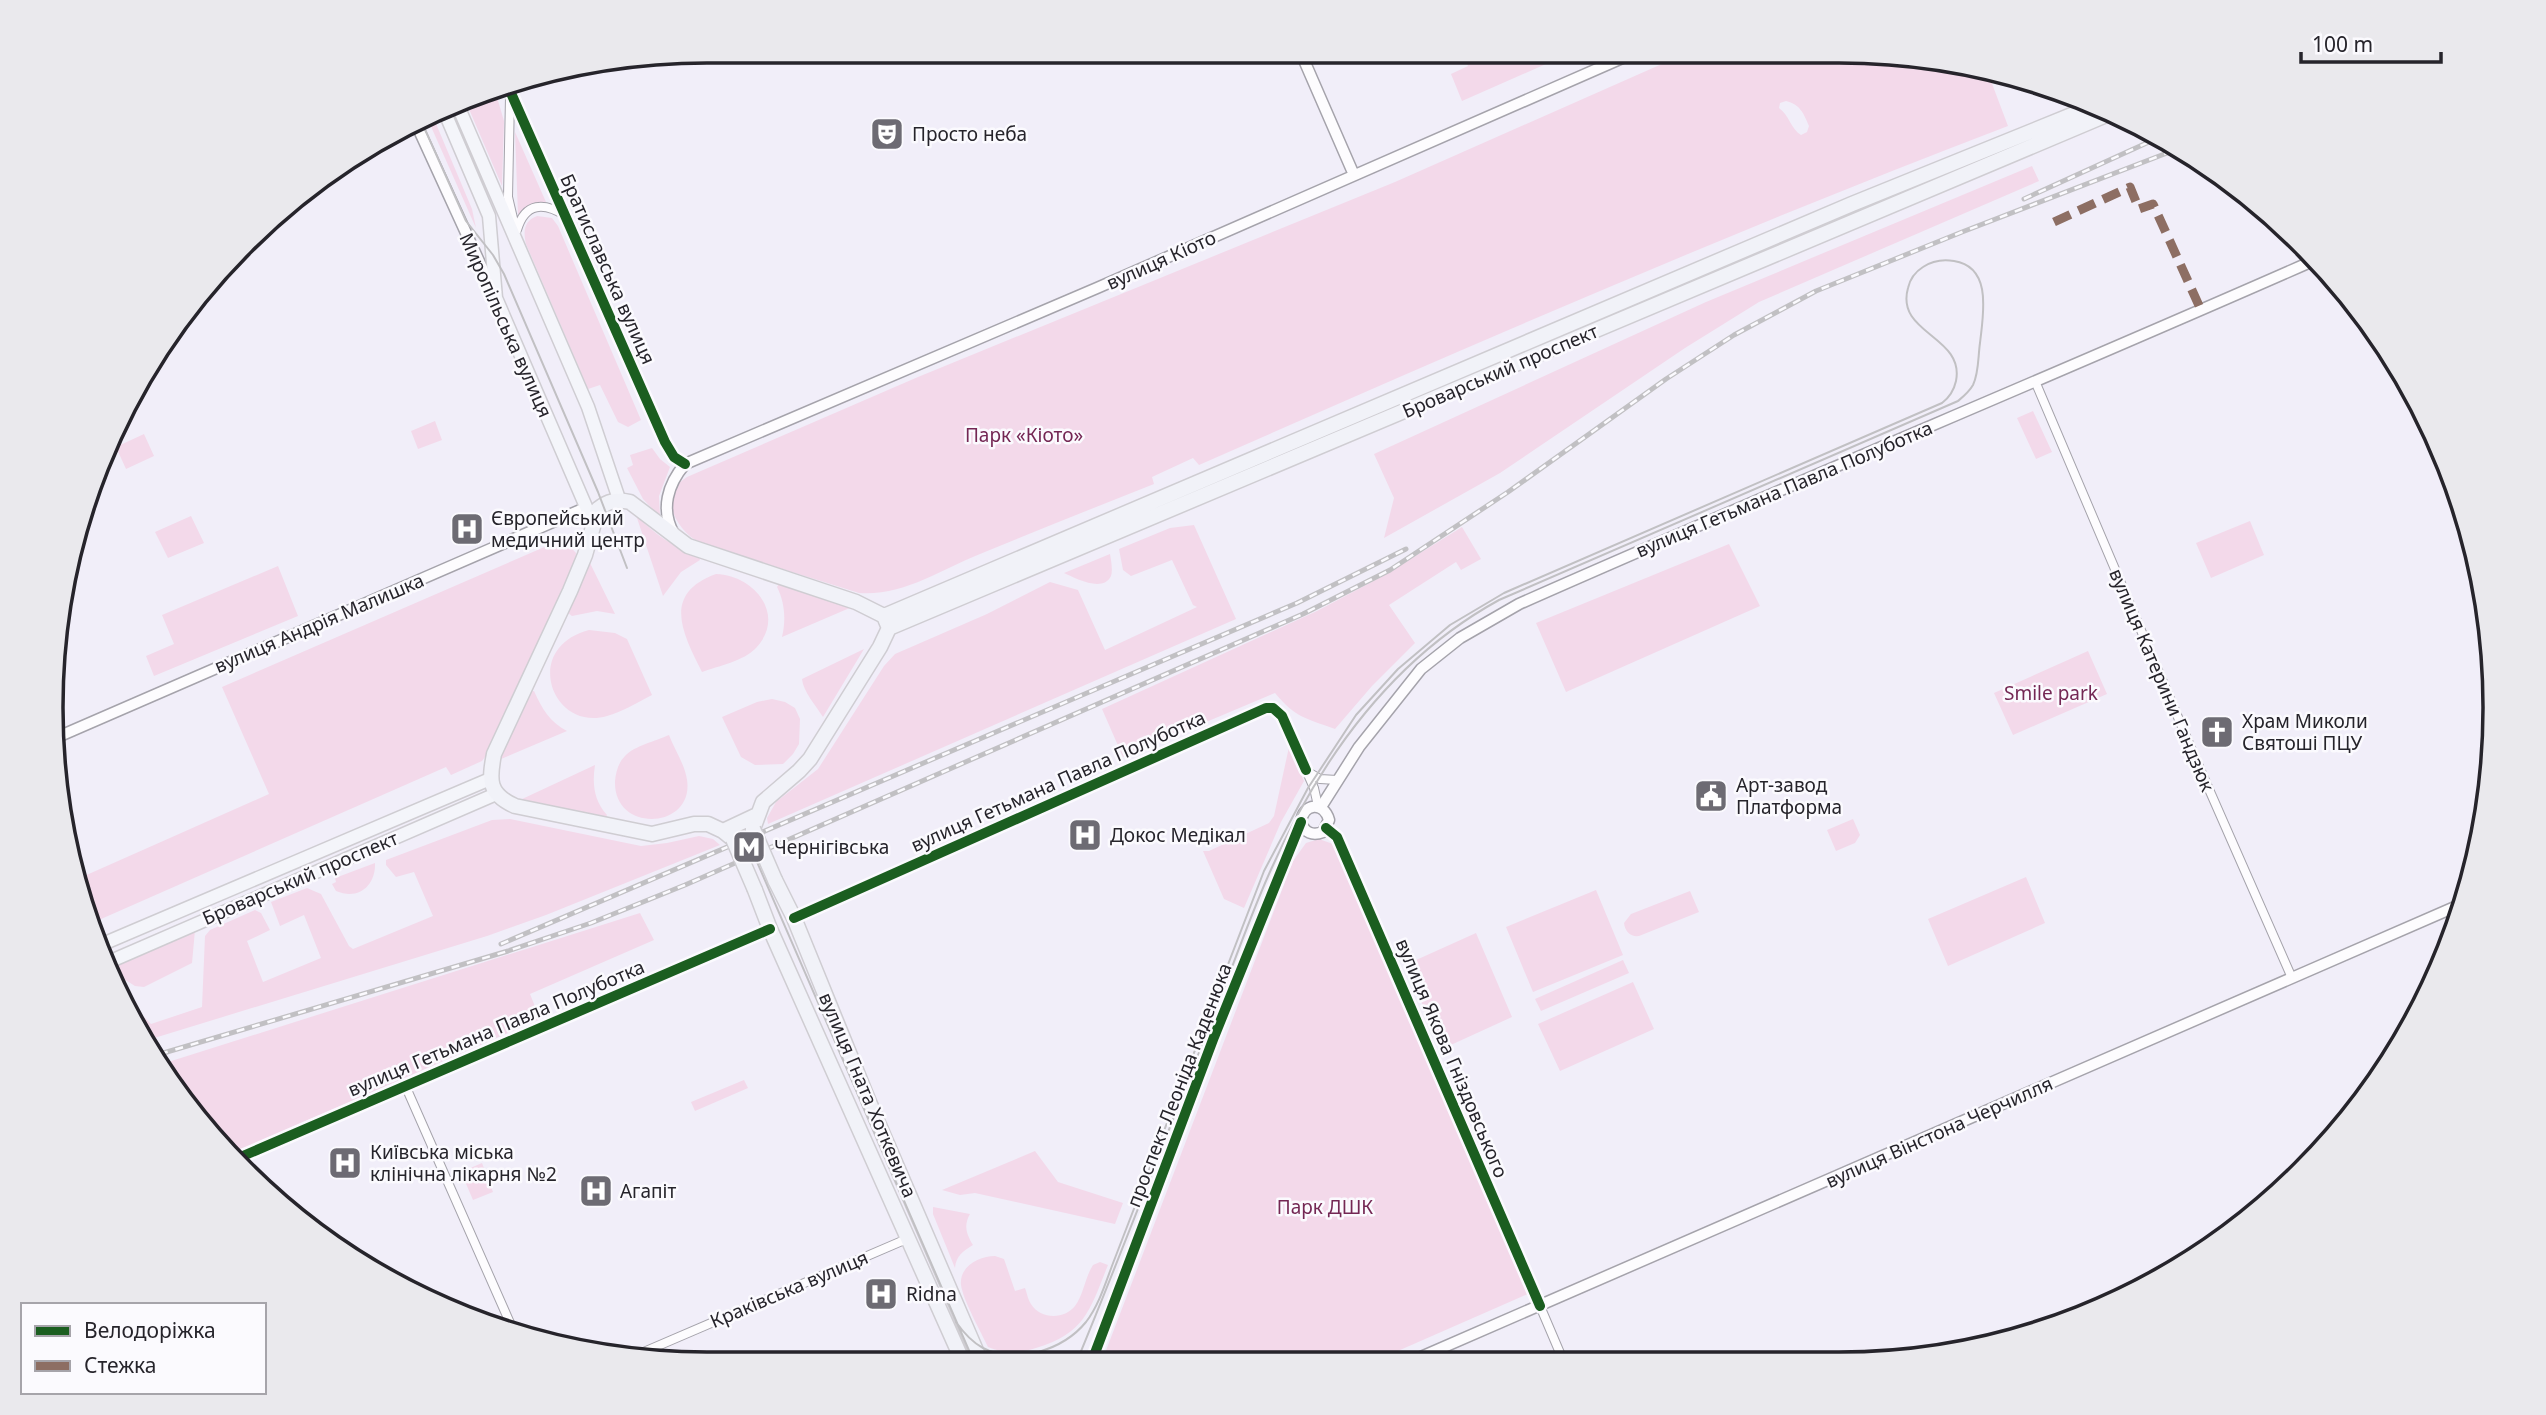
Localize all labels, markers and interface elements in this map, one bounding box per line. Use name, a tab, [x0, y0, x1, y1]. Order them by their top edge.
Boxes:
scale bar	[2301, 21, 2441, 65]
text: 100 m	[2312, 30, 2373, 58]
theatre icon: Просто неба	[868, 115, 906, 153]
place label: Просто неба	[912, 121, 1027, 147]
street label: Братиславська вулиця	[554, 170, 662, 368]
street label: вулиця Кіото	[1102, 224, 1220, 296]
street label: Миропільська вулиця	[454, 229, 558, 421]
street label: Броварський проспект	[1398, 318, 1602, 424]
street label: вулиця Гетьмана Павла Полуботка	[1632, 415, 1936, 563]
park label: Парк «Кіото»	[965, 422, 1083, 448]
place label: Європейський медичний центр	[491, 505, 645, 553]
hospital icon: Європейський медичний центр	[448, 510, 486, 548]
street label: вулиця Катерини Гандзюк	[2103, 565, 2221, 795]
street label: вулиця Андрія Малишка	[210, 567, 428, 679]
park label: Smile park	[2004, 680, 2098, 706]
street label: вулиця Гетьмана Павла Полуботка	[907, 704, 1209, 858]
place label: Храм Миколи Святоші ПЦУ	[2242, 708, 2368, 756]
church icon: Храм Миколи Святоші ПЦУ	[2198, 713, 2236, 751]
place label: Арт-завод Платформа	[1736, 772, 1842, 820]
public building icon: Арт-завод Платформа	[1692, 777, 1730, 815]
hospital icon: Докос Медікал	[1066, 816, 1104, 854]
place label: Докос Медікал	[1110, 822, 1246, 848]
street label: Броварський проспект	[198, 825, 402, 931]
metro station icon: Чернігівська	[730, 828, 768, 866]
place label: Чернігівська	[774, 834, 889, 860]
street label: вулиця Якова Гніздовського	[1390, 934, 1514, 1182]
street label: вулиця Гетьмана Павла Полуботка	[344, 954, 648, 1102]
street label: проспект Леоніда Каденюка	[1120, 959, 1238, 1211]
street label: вулиця Гната Хоткевича	[813, 988, 923, 1202]
street label: вулиця Вінстона Черчилля	[1821, 1070, 2057, 1194]
place label: Київська міська клінічна лікарня №2	[370, 1139, 557, 1187]
hospital icon: Київська міська клінічна лікарня №2	[326, 1144, 364, 1182]
hospital icon: Агапіт	[577, 1172, 615, 1210]
place label: Агапіт	[620, 1178, 676, 1204]
park label: Парк ДШК	[1277, 1194, 1373, 1220]
street label: Краківська вулиця	[706, 1244, 872, 1334]
hospital icon: Ridna	[862, 1275, 900, 1313]
place label: Ridna	[906, 1281, 957, 1307]
legend	[21, 1303, 266, 1394]
text: Велодоріжка	[84, 1316, 216, 1344]
text: Стежка	[84, 1351, 157, 1379]

